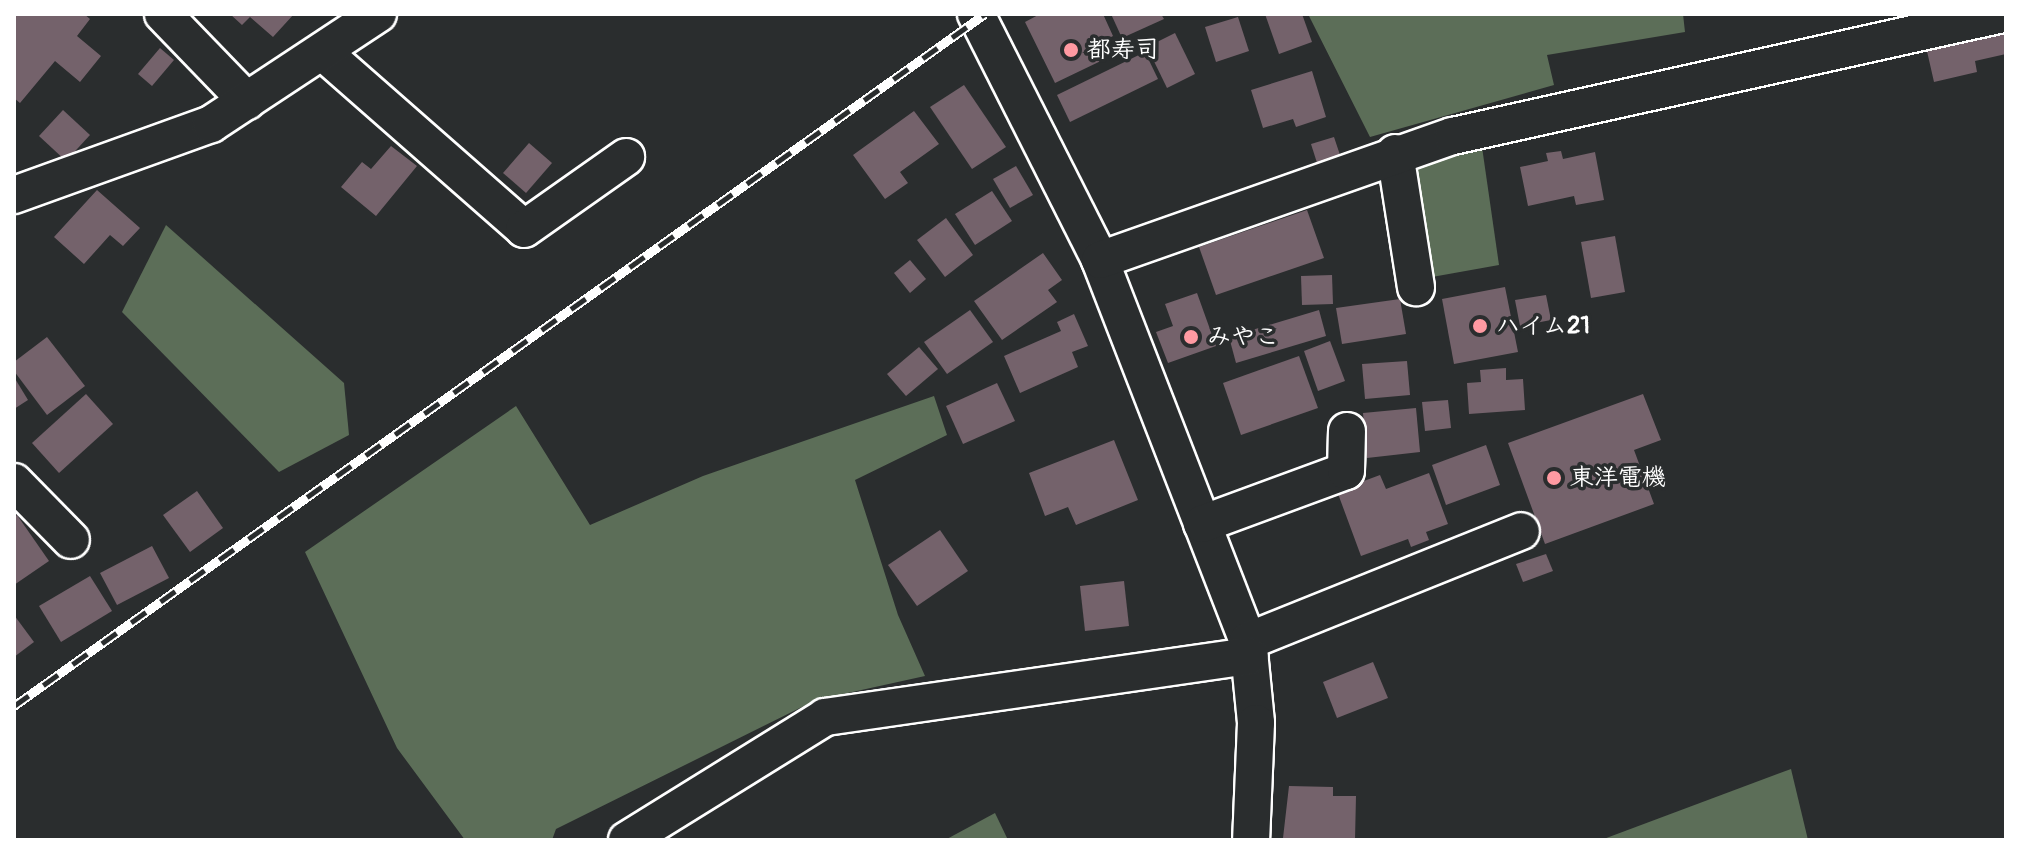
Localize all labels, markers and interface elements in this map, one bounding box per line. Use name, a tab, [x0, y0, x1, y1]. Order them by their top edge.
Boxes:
place label: 都寿司	[1087, 36, 1159, 64]
marker: 都寿司	[1062, 41, 1080, 59]
place label: ハイム21	[1496, 312, 1591, 340]
marker: ハイム21	[1471, 317, 1489, 335]
place label: みやこ	[1207, 323, 1279, 351]
marker: みやこ	[1182, 328, 1200, 346]
place label: 東洋電機	[1570, 464, 1666, 492]
marker: 東洋電機	[1545, 469, 1563, 487]

